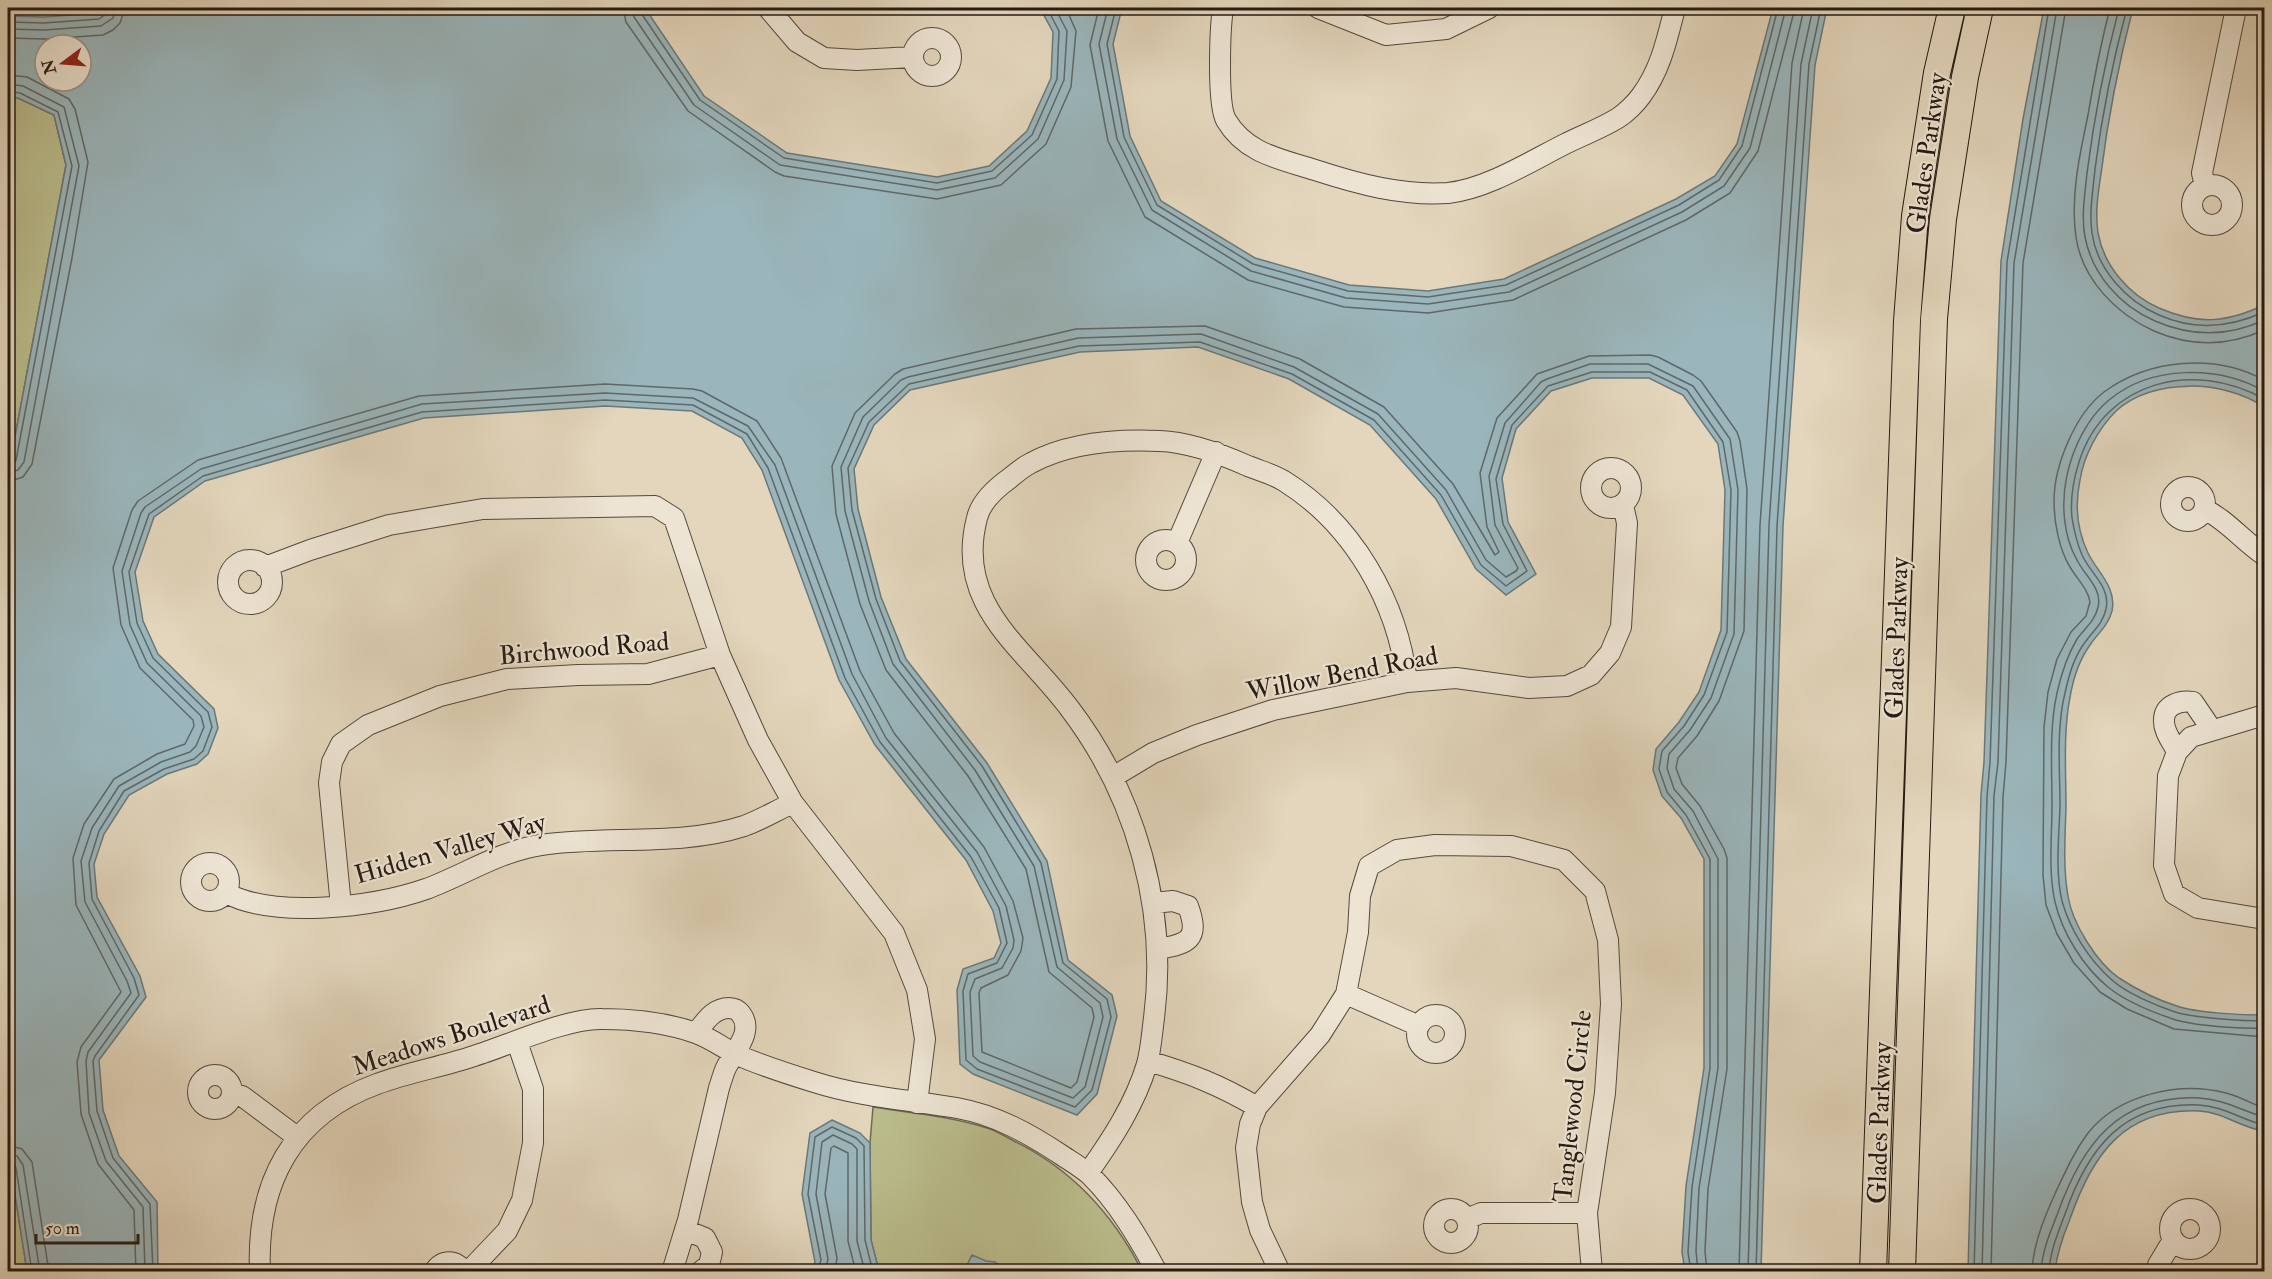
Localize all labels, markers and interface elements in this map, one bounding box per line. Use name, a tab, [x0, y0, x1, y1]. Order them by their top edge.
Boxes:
north arrow	[33, 33, 93, 93]
text: N	[38, 57, 61, 77]
street label: Glades Parkway	[1900, 70, 1954, 236]
street label: Glades Parkway	[1878, 556, 1916, 720]
street label: Birchwood Road	[498, 626, 671, 672]
street label: Willow Bend Road	[1243, 640, 1441, 708]
street label: Hidden Valley Way	[351, 806, 550, 892]
street label: Meadows Boulevard	[348, 989, 555, 1083]
street label: Tanglewood Circle	[1547, 1008, 1599, 1204]
street label: Glades Parkway	[1861, 1041, 1899, 1205]
scale bar	[36, 1207, 138, 1245]
text: 50 m	[45, 1217, 80, 1240]

